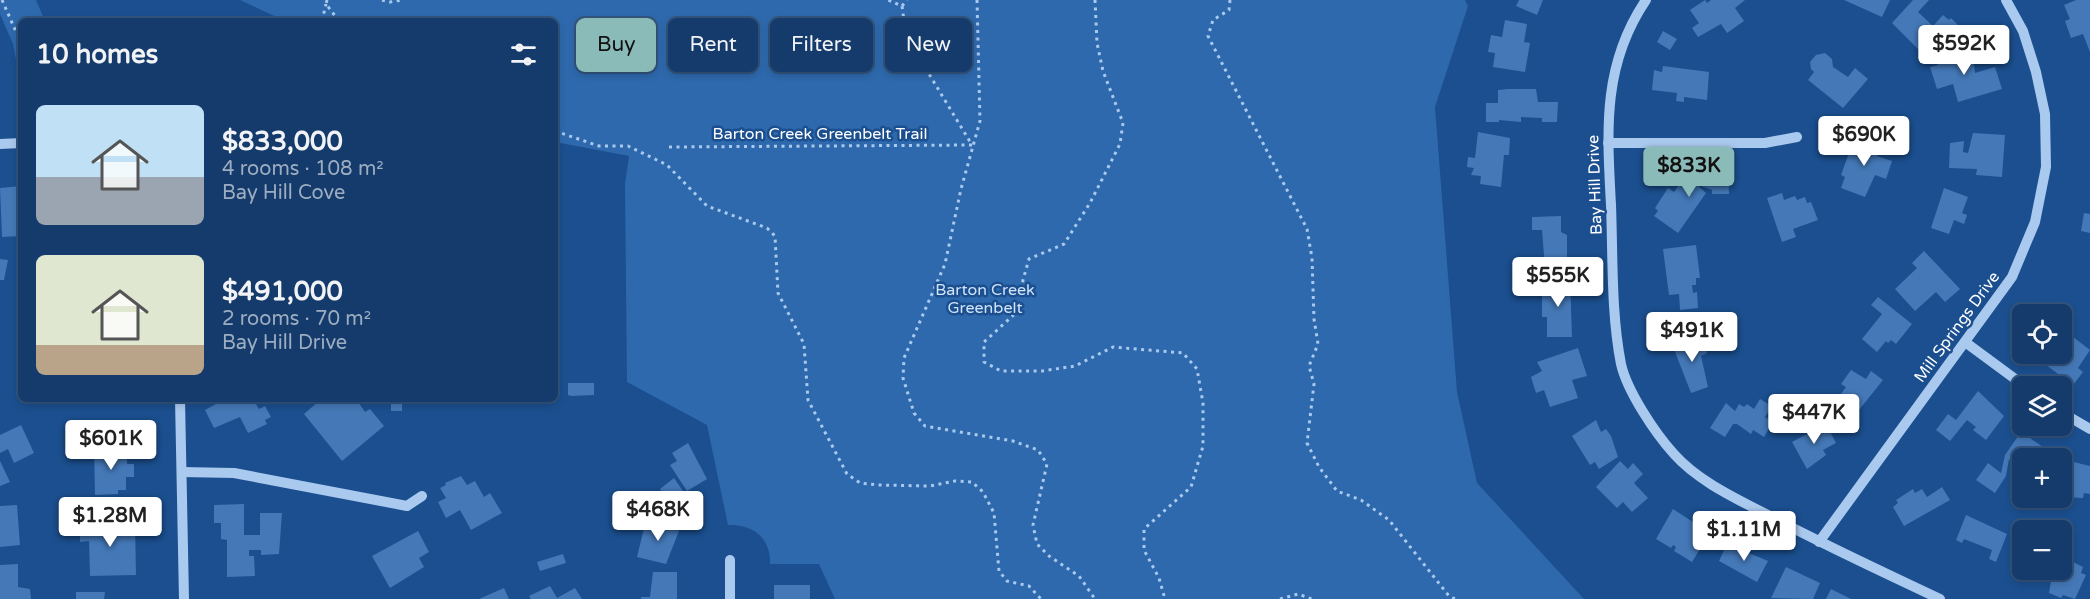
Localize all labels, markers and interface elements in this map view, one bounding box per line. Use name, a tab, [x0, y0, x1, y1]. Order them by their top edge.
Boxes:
chip: Buy	[576, 18, 656, 72]
chip: Rent	[668, 18, 758, 72]
chip: Filters	[770, 18, 873, 72]
chip: New	[885, 18, 972, 72]
pin: $592K	[1922, 25, 2006, 76]
text: $592K	[1932, 32, 1996, 56]
icon: filters	[507, 38, 540, 71]
text: 10 homes	[36, 39, 158, 70]
pin: $690K	[1822, 116, 1906, 167]
text: $690K	[1832, 123, 1896, 147]
street label: Barton Creek Greenbelt Trail	[713, 124, 927, 144]
text: $833,000	[222, 126, 343, 157]
icon: home	[84, 129, 156, 201]
street label: Bay Hill Drive	[1583, 135, 1607, 235]
pin: $833K	[1647, 147, 1731, 198]
text: $833K	[1657, 154, 1721, 178]
text: 4 rooms · 108 m²	[222, 157, 384, 181]
text: Bay Hill Cove	[222, 181, 345, 205]
pin: $555K	[1516, 257, 1600, 308]
text: $555K	[1526, 264, 1590, 288]
street label: Mill Springs Drive	[1910, 268, 2004, 386]
text: $491,000	[222, 276, 343, 307]
icon: home	[84, 279, 156, 351]
park label: Barton Creek Greenbelt	[935, 280, 1035, 318]
map controls	[2012, 304, 2072, 580]
button: locate	[2012, 304, 2072, 364]
text: 2 rooms · 70 m²	[222, 307, 371, 331]
pin: $491K	[1650, 312, 1734, 363]
text: $491K	[1660, 319, 1724, 343]
text: Bay Hill Drive	[222, 331, 347, 355]
button: layers	[2012, 376, 2072, 436]
pin: $447K	[1772, 394, 1856, 445]
text: $447K	[1782, 401, 1846, 425]
pin: $601K	[69, 420, 153, 471]
text: $601K	[79, 427, 143, 451]
button: +	[2012, 448, 2072, 508]
pin: $468K	[616, 491, 700, 542]
pin: $1.28M	[61, 497, 159, 548]
text: $468K	[626, 498, 690, 522]
text: $1.28M	[73, 504, 147, 528]
pin: $1.11M	[1695, 511, 1793, 562]
text: $1.11M	[1707, 518, 1781, 542]
button: −	[2012, 520, 2072, 580]

